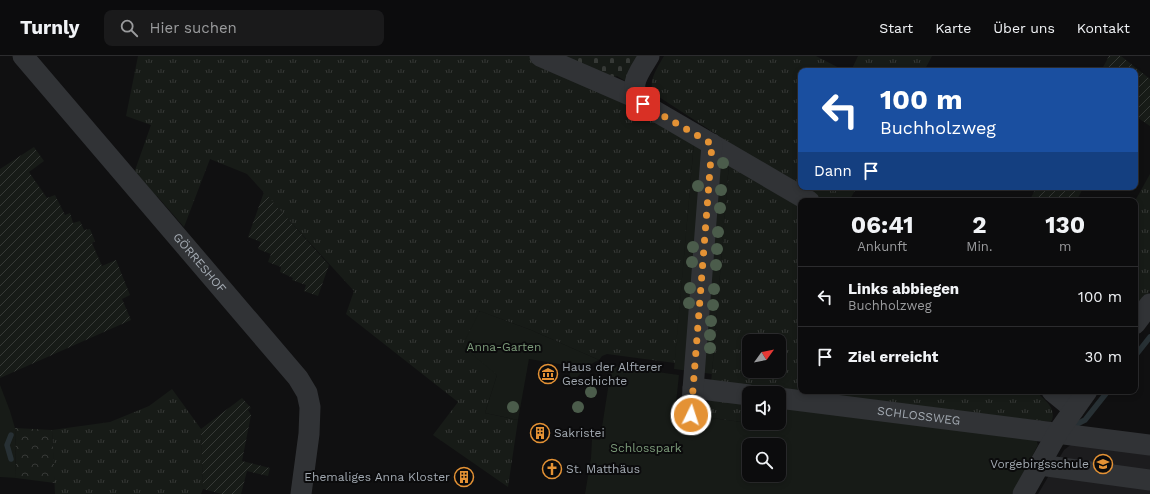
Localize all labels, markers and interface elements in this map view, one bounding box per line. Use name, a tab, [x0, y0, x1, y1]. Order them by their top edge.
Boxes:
search box	[104, 10, 384, 46]
text: Turnly	[20, 16, 80, 39]
icon: search	[118, 17, 140, 39]
text: Hier suchen	[150, 19, 237, 37]
text: Start	[879, 20, 913, 36]
text: Karte	[935, 20, 971, 36]
text: Über uns	[993, 20, 1055, 36]
text: Kontakt	[1077, 20, 1130, 36]
text: 100 m	[880, 83, 963, 116]
icon: left	[814, 84, 866, 136]
pin	[626, 87, 660, 121]
icon: arrive	[632, 93, 654, 115]
text: Buchholzweg	[880, 117, 996, 138]
icon: arrive	[860, 160, 882, 182]
text: Dann	[814, 162, 852, 180]
text: 06:41	[851, 211, 914, 239]
text: 2	[972, 211, 986, 239]
text: 130	[1045, 211, 1085, 239]
street label: GÖRRESHOF	[170, 230, 229, 296]
text: Ankunft	[857, 239, 907, 254]
text: Min.	[966, 239, 992, 254]
text: m	[1059, 239, 1071, 254]
text: Links abbiegen	[848, 280, 959, 298]
icon: left	[814, 286, 836, 308]
text: 100 m	[1078, 288, 1122, 306]
text: Buchholzweg	[848, 298, 932, 313]
north arrow	[742, 334, 786, 378]
map controls	[742, 334, 786, 482]
park label: Anna-Garten	[467, 340, 541, 354]
icon: arrive	[814, 346, 836, 368]
text: Ziel erreicht	[848, 348, 938, 366]
text: 30 m	[1085, 348, 1122, 366]
place label: Haus der Alfterer Geschichte	[562, 360, 662, 388]
museum icon: Haus der Alfterer Geschichte	[537, 363, 559, 385]
button: sound	[742, 386, 786, 430]
position arrow	[670, 394, 712, 436]
street label: SCHLOSSWEG	[876, 404, 961, 428]
building icon: Sakristei	[529, 422, 551, 444]
place label: Sakristei	[554, 426, 605, 440]
button: search	[742, 438, 786, 482]
park label: Schlosspark	[610, 441, 682, 455]
school or university icon: Vorgebirgsschule	[1092, 453, 1114, 475]
place label: Vorgebirgsschule	[990, 457, 1089, 471]
church icon: St. Matthäus	[541, 458, 563, 480]
place label: St. Matthäus	[566, 462, 640, 476]
building icon: Ehemaliges Anna Kloster	[453, 466, 475, 488]
place label: Ehemaliges Anna Kloster	[304, 470, 450, 484]

